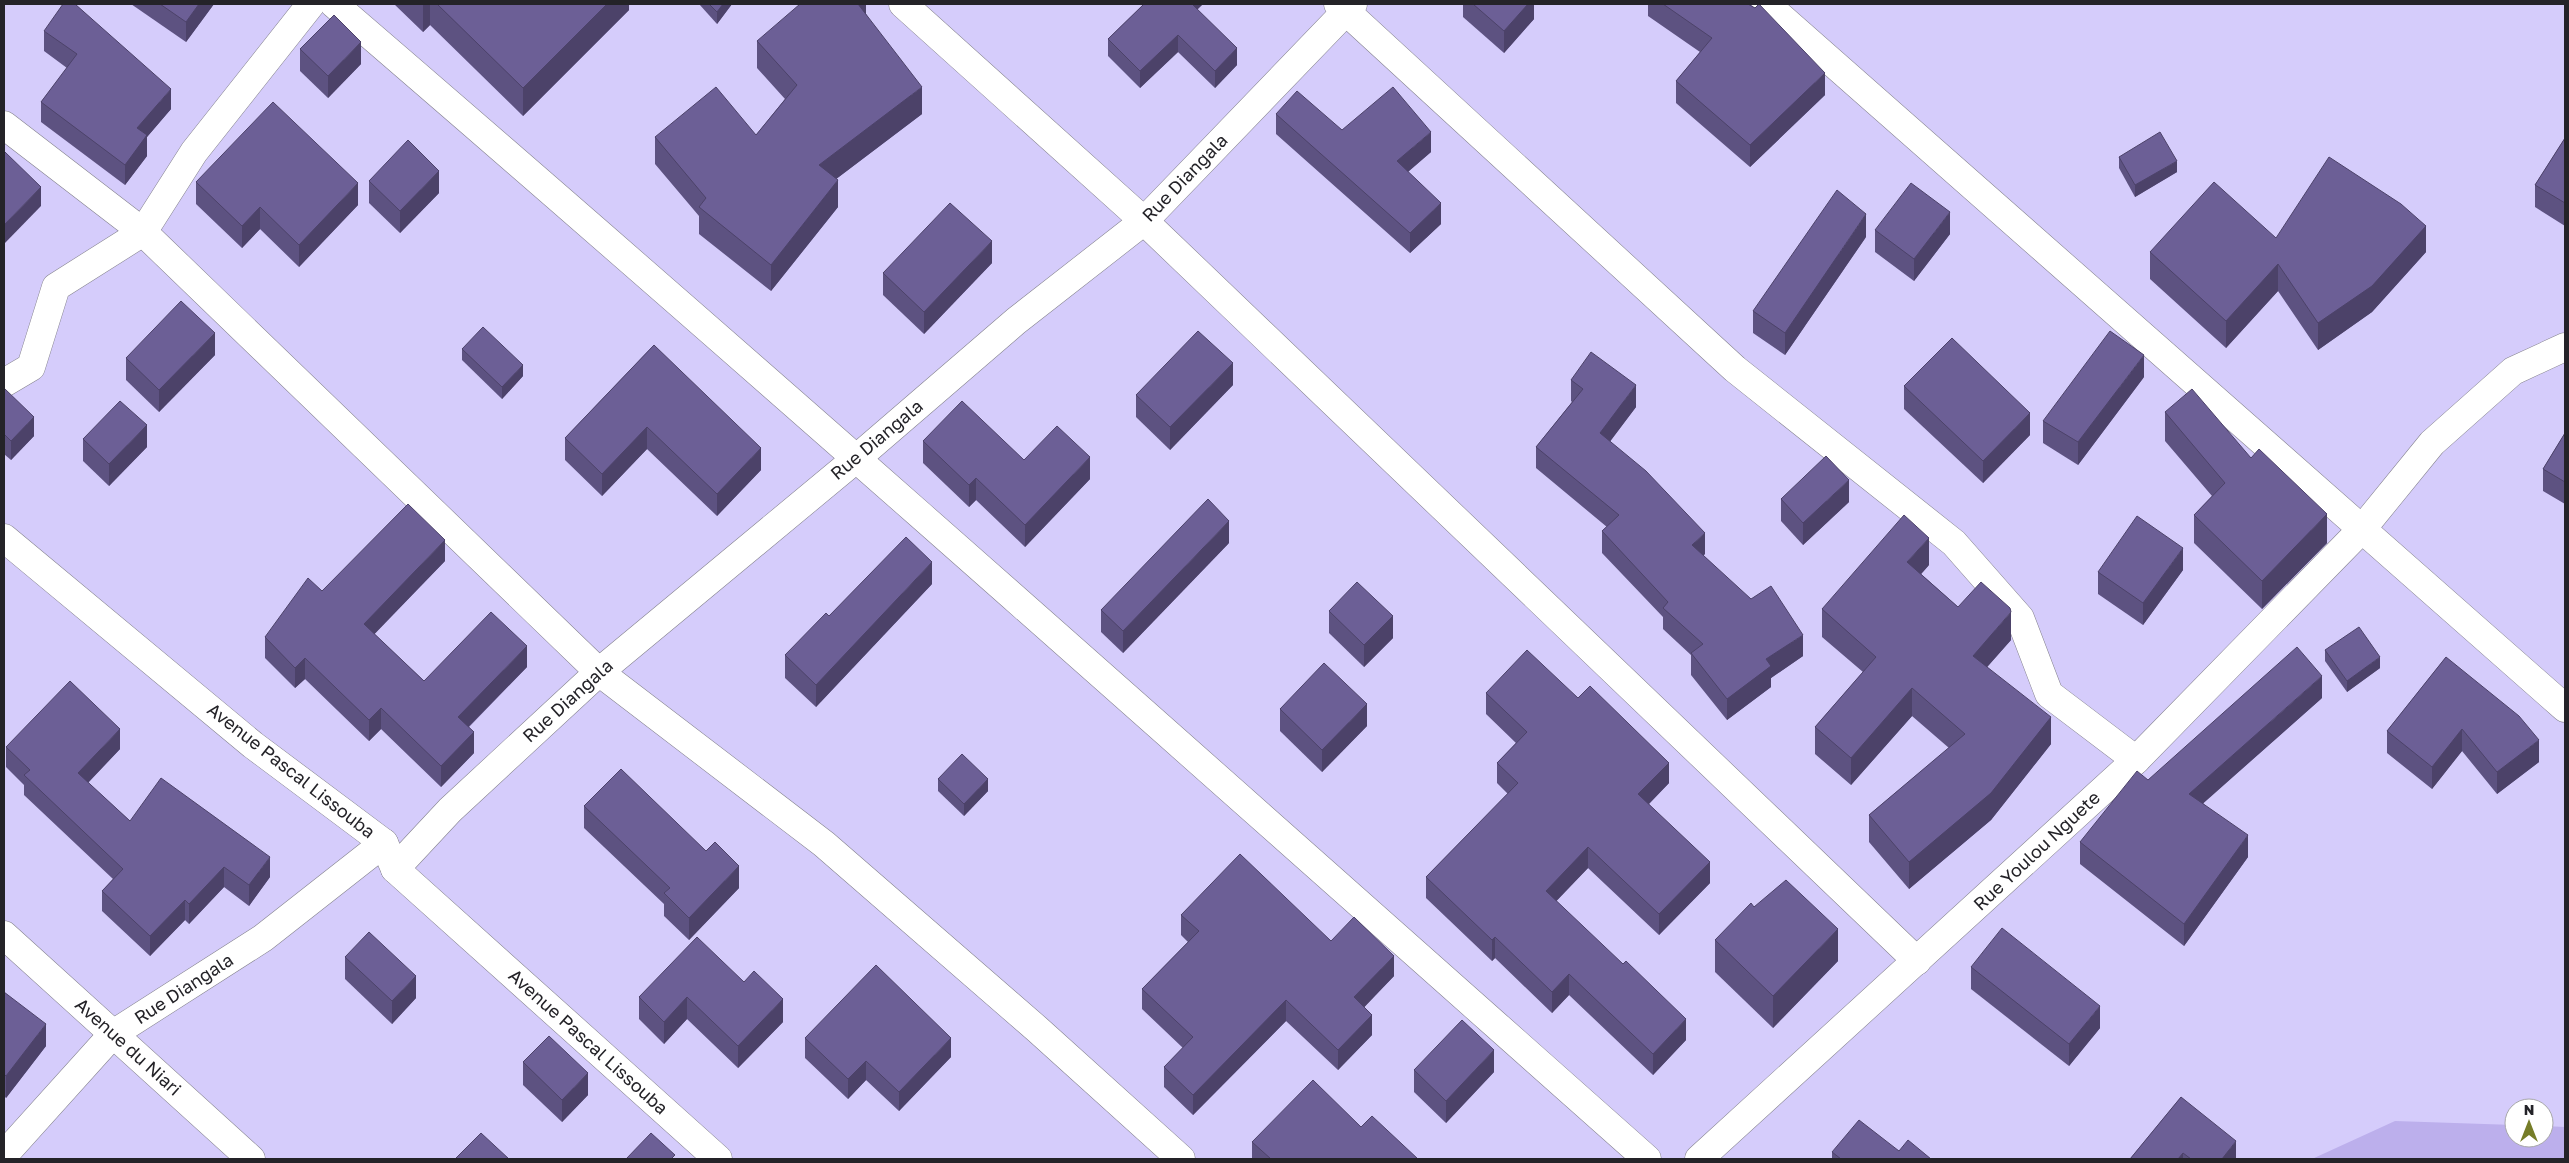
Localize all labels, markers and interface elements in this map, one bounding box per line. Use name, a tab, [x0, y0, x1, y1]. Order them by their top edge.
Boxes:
street label: Rue Diangala	[1137, 129, 1232, 226]
street label: Rue Diangala	[826, 394, 927, 484]
street label: Rue Diangala	[518, 654, 617, 746]
street label: Avenue Pascal Lissouba	[203, 698, 380, 843]
street label: Rue Youlou Nguete	[1968, 786, 2104, 915]
street label: Rue Diangala	[130, 948, 237, 1028]
street label: Avenue Pascal Lissouba	[505, 964, 673, 1119]
street label: Avenue du Niari	[71, 993, 186, 1100]
north arrow	[2504, 1098, 2554, 1148]
text: N	[2524, 1101, 2534, 1118]

